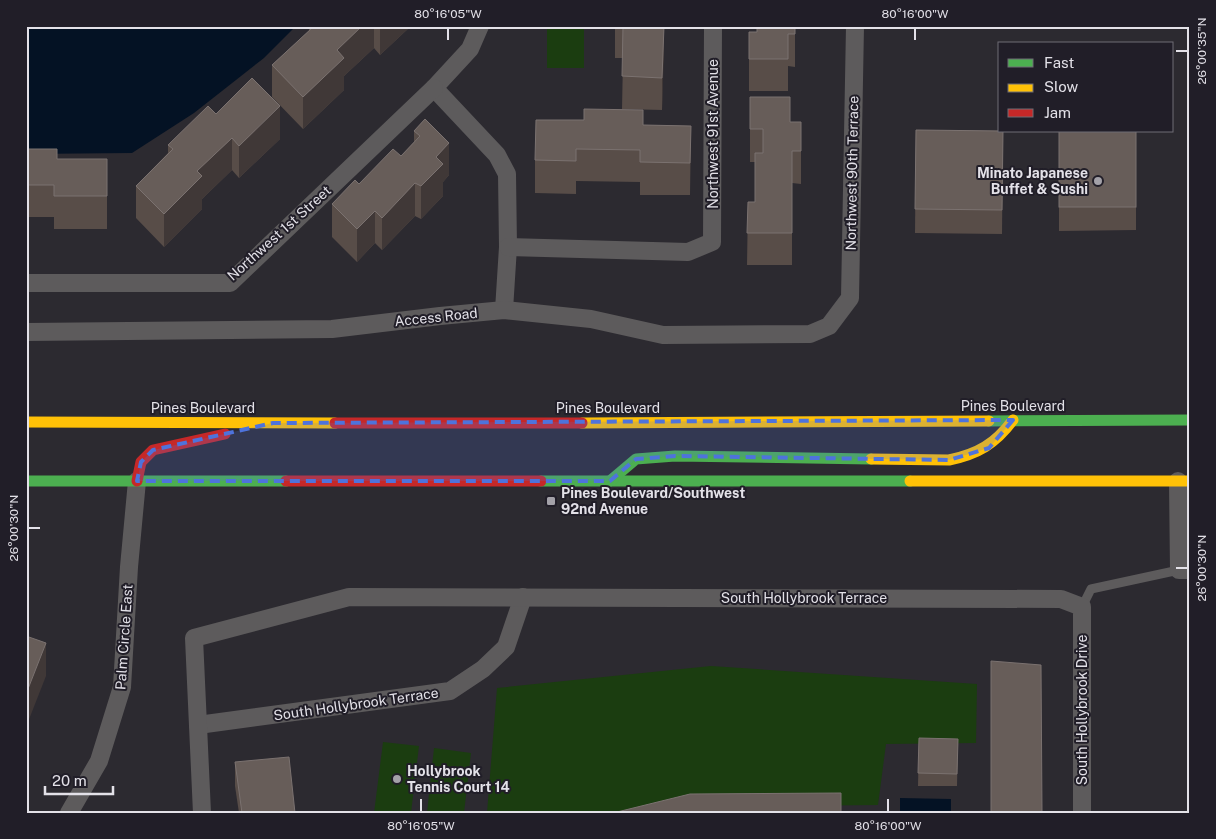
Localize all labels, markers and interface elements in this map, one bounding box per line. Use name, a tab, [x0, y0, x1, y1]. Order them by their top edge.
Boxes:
text: 80°16'05"W	[414, 7, 482, 21]
text: 80°16'00"W	[881, 7, 949, 21]
text: 26°00'35"N	[1195, 17, 1209, 85]
legend	[998, 42, 1174, 132]
text: Fast	[1044, 54, 1074, 71]
street label: Northwest 91st Avenue	[705, 59, 721, 209]
text: Slow	[1044, 78, 1079, 95]
street label: Northwest 90th Terrace	[843, 95, 861, 250]
text: Jam	[1044, 104, 1071, 121]
place label: Minato Japanese Buffet & Sushi	[977, 165, 1088, 197]
marker: Minato Japanese Buffet & Sushi	[1092, 175, 1104, 187]
street label: Northwest 1st Street	[224, 182, 334, 284]
street label: Access Road	[394, 305, 478, 329]
street label: Pines Boulevard	[961, 398, 1065, 414]
street label: Pines Boulevard	[151, 400, 255, 416]
street label: Pines Boulevard	[556, 400, 660, 416]
place label: Pines Boulevard/Southwest 92nd Avenue	[561, 485, 745, 517]
text: 26°00'30"N	[7, 495, 21, 561]
marker: Pines Boulevard/Southwest 92nd Avenue	[545, 495, 557, 507]
text: 26°00'30"N	[1195, 535, 1209, 601]
street label: Palm Circle East	[112, 584, 136, 690]
street label: South Hollybrook Terrace	[721, 590, 887, 606]
street label: South Hollybrook Drive	[1074, 635, 1090, 785]
street label: South Hollybrook Terrace	[273, 684, 440, 723]
place label: Hollybrook Tennis Court 14	[407, 763, 510, 795]
scale bar	[45, 764, 112, 796]
text: 20 m	[52, 772, 87, 789]
marker: Hollybrook Tennis Court 14	[391, 773, 403, 785]
text: 80°16'05"W	[387, 819, 455, 833]
text: 80°16'00"W	[854, 819, 922, 833]

